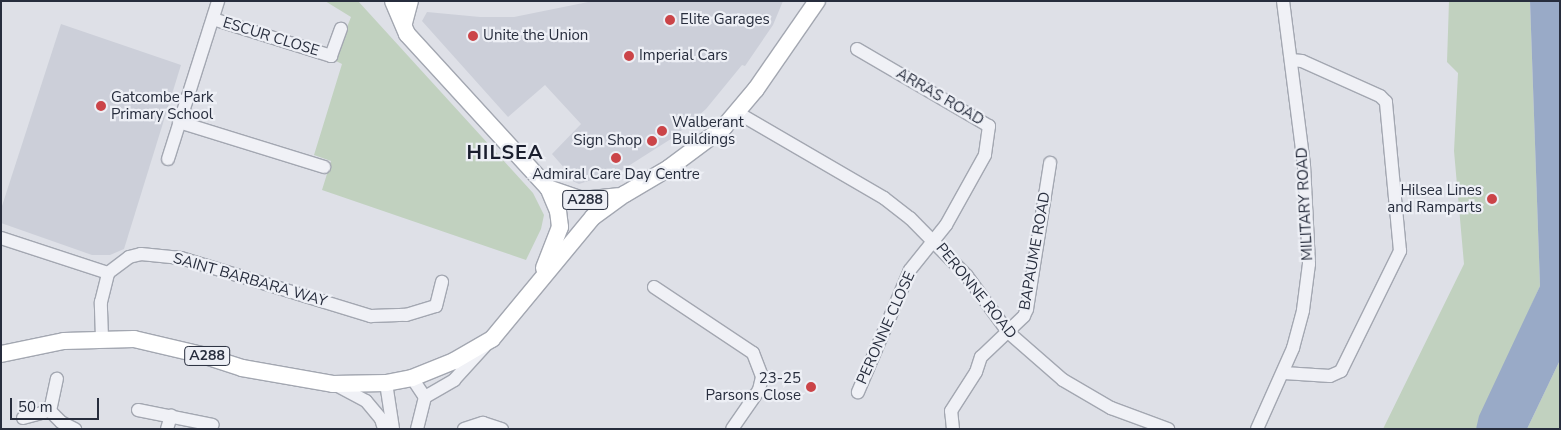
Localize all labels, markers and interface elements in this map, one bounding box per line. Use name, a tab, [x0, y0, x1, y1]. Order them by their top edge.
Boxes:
place label: Elite Garages	[680, 11, 770, 29]
street label: ESCUR CLOSE	[221, 14, 321, 60]
marker: Elite Garages	[664, 14, 676, 26]
place label: Unite the Union	[483, 27, 588, 45]
marker: Unite the Union	[467, 30, 479, 42]
place label: Imperial Cars	[639, 47, 728, 65]
marker: Imperial Cars	[623, 50, 635, 62]
street label: ARRAS ROAD	[893, 65, 987, 129]
place label: Gatcombe Park Primary School	[111, 88, 214, 123]
marker: Gatcombe Park Primary School	[95, 100, 107, 112]
place label: Walberant Buildings	[672, 113, 744, 148]
marker: Walberant Buildings	[656, 125, 668, 137]
place label: Sign Shop	[573, 132, 642, 150]
marker: Sign Shop	[646, 135, 658, 147]
district label: HILSEA	[466, 140, 544, 164]
street label: MILITARY ROAD	[1293, 147, 1317, 261]
marker: Admiral Care Day Centre	[610, 152, 622, 164]
place label: Admiral Care Day Centre	[532, 166, 700, 184]
place label: Hilsea Lines and Ramparts	[1387, 181, 1482, 216]
road number: A288	[561, 188, 609, 212]
street label: BAPAUME ROAD	[1016, 190, 1054, 312]
marker: Hilsea Lines and Ramparts	[1486, 193, 1498, 205]
street label: PERONNE ROAD	[932, 240, 1020, 342]
street label: SAINT BARBARA WAY	[171, 249, 329, 311]
street label: PERONNE CLOSE	[853, 269, 919, 387]
road number: A288	[183, 344, 231, 368]
place label: 23-25 Parsons Close	[705, 369, 801, 404]
marker: 23-25 Parsons Close	[805, 381, 817, 393]
scale bar	[12, 388, 101, 420]
text: 50 m	[18, 397, 53, 417]

